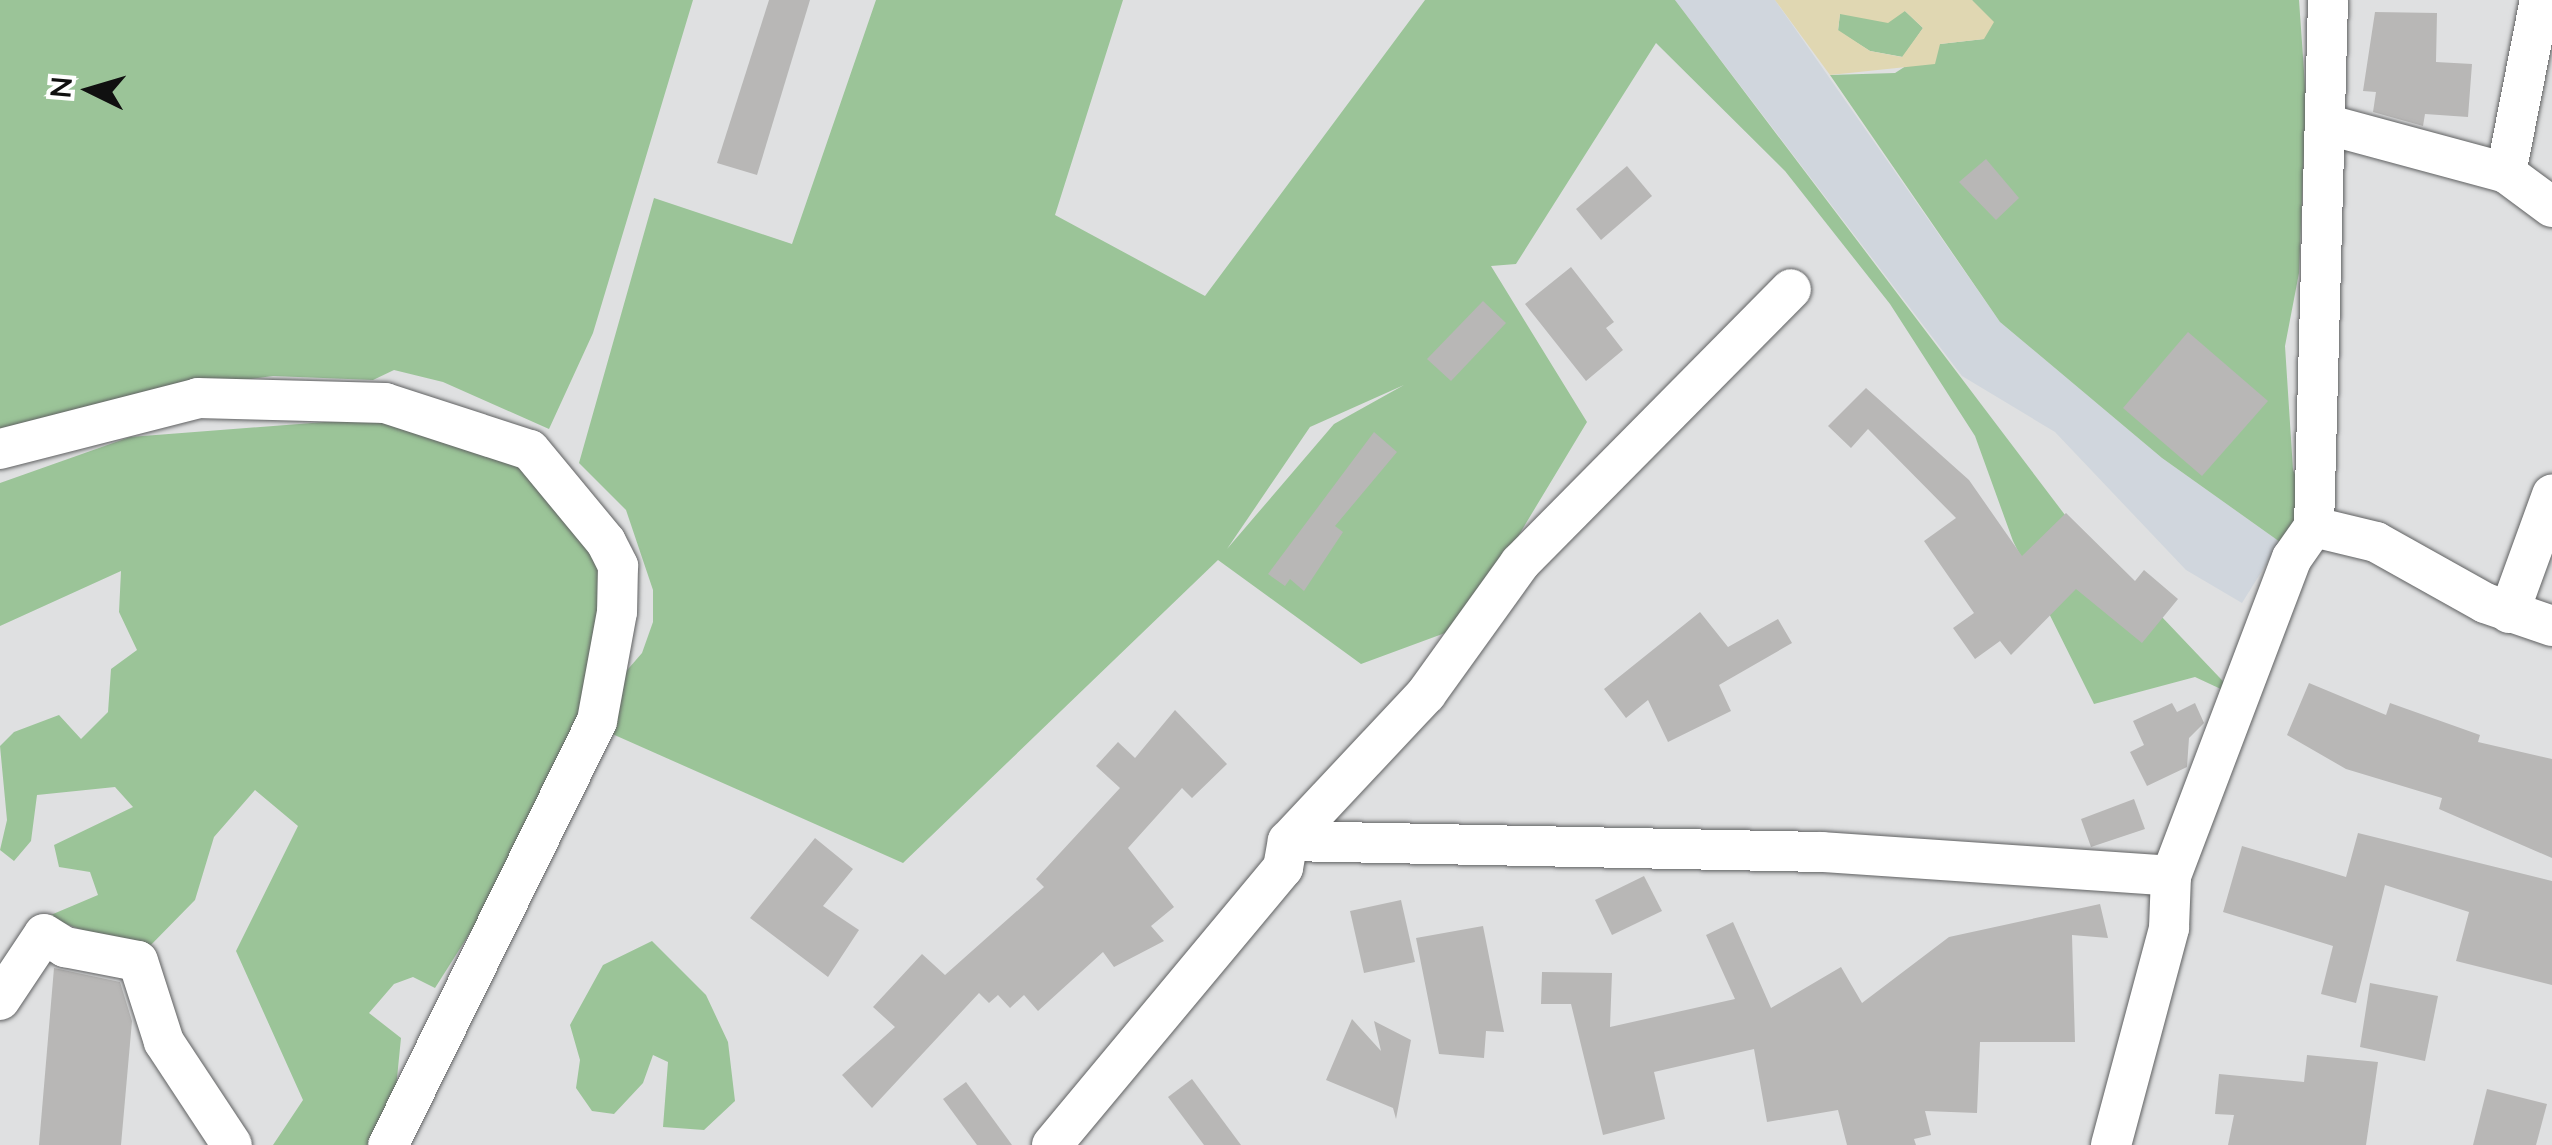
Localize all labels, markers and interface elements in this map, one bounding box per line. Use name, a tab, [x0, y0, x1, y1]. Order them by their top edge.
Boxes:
north arrow	[40, 40, 140, 140]
text: N	[42, 75, 78, 100]

